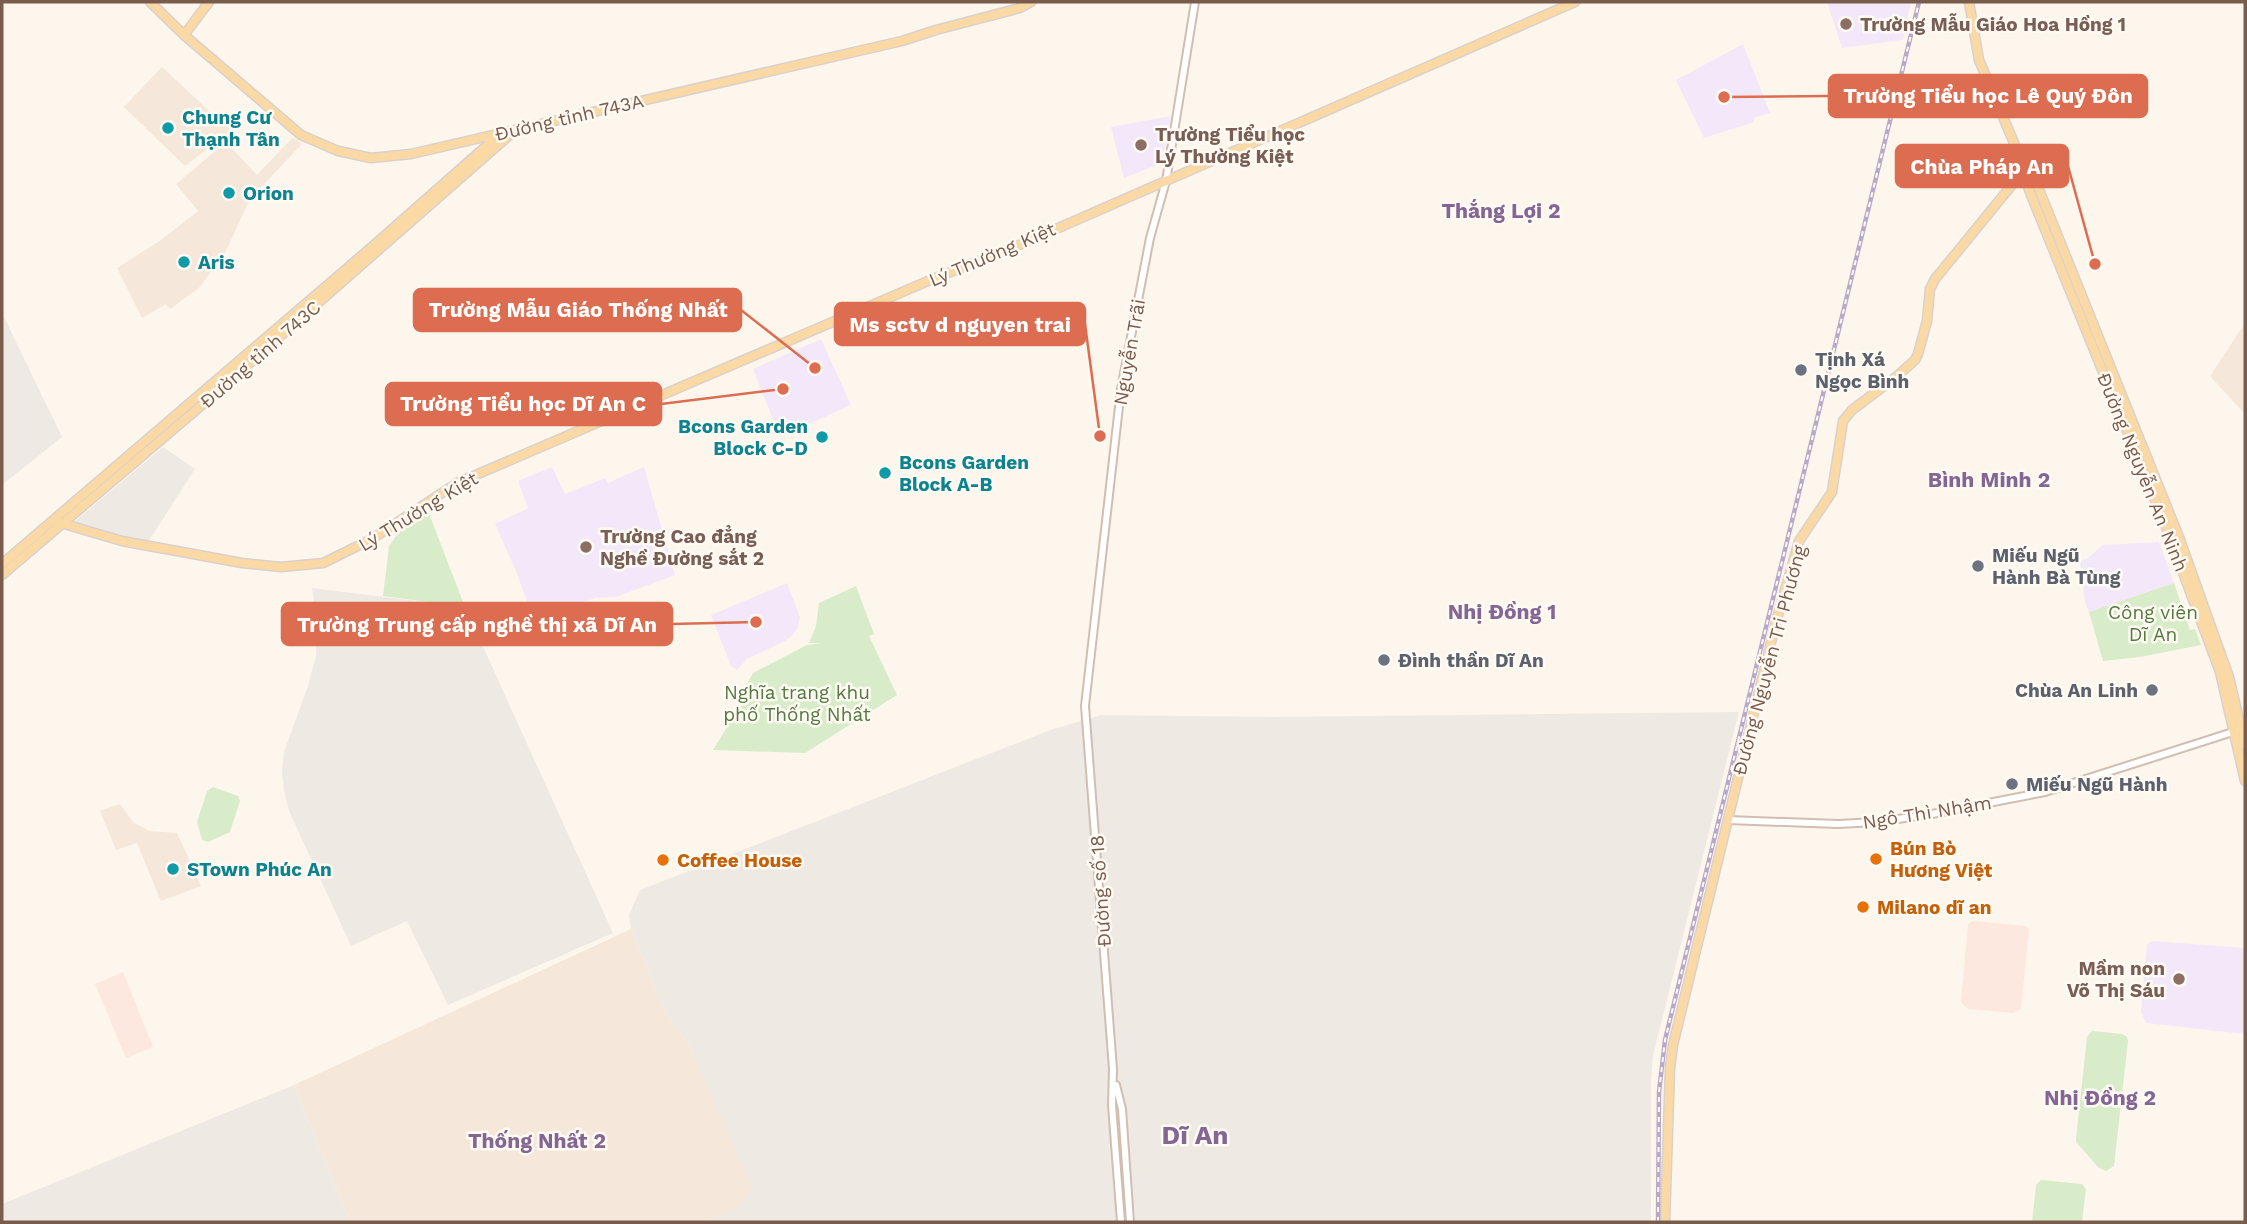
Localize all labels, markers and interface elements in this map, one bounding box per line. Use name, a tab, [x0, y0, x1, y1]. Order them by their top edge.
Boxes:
place label: Trường Mẫu Giáo Hoa Hồng 1	[1860, 13, 2126, 36]
marker: Trường Mẫu Giáo Hoa Hồng 1	[1838, 16, 1854, 32]
callout: Trường Tiểu học Lê Quý Đôn	[1829, 75, 2147, 117]
text: Trường Tiểu học Lê Quý Đôn	[1843, 83, 2133, 108]
street label: Đường tỉnh 743A	[492, 89, 646, 146]
place label: Chung Cư Thạnh Tân	[182, 106, 280, 151]
marker: Chung Cư Thạnh Tân	[160, 120, 176, 136]
place label: Trường Tiểu học Lý Thường Kiệt	[1155, 123, 1305, 168]
marker: Trường Tiểu học Lý Thường Kiệt	[1133, 137, 1149, 153]
callout: Chùa Pháp An	[1896, 145, 2068, 187]
text: Chùa Pháp An	[1910, 154, 2054, 179]
place label: Orion	[243, 182, 294, 205]
marker: Orion	[221, 185, 237, 201]
district label: Thắng Lợi 2	[1441, 198, 1561, 223]
street label: Lý Thường Kiệt	[925, 217, 1059, 292]
place label: Aris	[198, 251, 235, 274]
marker: Aris	[176, 254, 192, 270]
callout: Trường Mẫu Giáo Thống Nhất	[414, 289, 741, 331]
street label: Đường tỉnh 743C	[195, 296, 325, 413]
text: Trường Mẫu Giáo Thống Nhất	[428, 297, 728, 322]
street label: Nguyễn Trãi	[1109, 297, 1150, 407]
callout: Ms sctv d nguyen trai	[835, 303, 1085, 345]
text: Ms sctv d nguyen trai	[849, 312, 1071, 337]
place label: Tịnh Xá Ngọc Bình	[1815, 348, 1909, 393]
marker: Tịnh Xá Ngọc Bình	[1793, 362, 1809, 378]
street label: Đường Nguyễn An Ninh	[2092, 369, 2193, 575]
callout: Trường Tiểu học Dĩ An C	[386, 383, 661, 425]
text: Trường Tiểu học Dĩ An C	[400, 391, 646, 416]
place label: Bcons Garden Block C-D	[678, 415, 808, 460]
marker: Bcons Garden Block C-D	[814, 429, 830, 445]
place label: Bcons Garden Block A-B	[899, 451, 1029, 496]
marker: Bcons Garden Block A-B	[877, 465, 893, 481]
street label: Lý Thường Kiệt	[354, 467, 482, 556]
district label: Bình Minh 2	[1928, 467, 2050, 492]
place label: Trường Cao đẳng Nghề Đường sắt 2	[600, 525, 764, 570]
marker: Trường Cao đẳng Nghề Đường sắt 2	[578, 539, 594, 555]
street label: Đường Nguyễn Tri Phương	[1728, 542, 1812, 778]
place label: Miếu Ngũ Hành Bà Tùng	[1992, 544, 2121, 589]
marker: Miếu Ngũ Hành Bà Tùng	[1970, 558, 1986, 574]
district label: Nhị Đồng 1	[1448, 599, 1556, 624]
park label: Công viên Dĩ An	[2108, 601, 2198, 646]
callout: Trường Trung cấp nghề thị xã Dĩ An	[282, 603, 672, 645]
text: Trường Trung cấp nghề thị xã Dĩ An	[297, 612, 657, 637]
place label: Đình thần Dĩ An	[1398, 649, 1544, 672]
marker: Đình thần Dĩ An	[1376, 652, 1392, 668]
place label: Chùa An Linh	[2015, 679, 2138, 702]
park label: Nghĩa trang khu phố Thống Nhất	[723, 681, 871, 726]
marker: Chùa An Linh	[2144, 682, 2160, 698]
place label: Miếu Ngũ Hành	[2026, 773, 2167, 796]
marker: Miếu Ngũ Hành	[2004, 776, 2020, 792]
street label: Ngô Thì Nhậm	[1861, 791, 1993, 834]
street label: Đường số 18	[1085, 834, 1116, 948]
place label: Bún Bò Hương Việt	[1890, 837, 1993, 882]
place label: Coffee House	[677, 849, 802, 872]
marker: Bún Bò Hương Việt	[1868, 851, 1884, 867]
marker: Coffee House	[655, 852, 671, 868]
place label: STown Phúc An	[187, 858, 332, 881]
marker: STown Phúc An	[165, 861, 181, 877]
place label: Milano dĩ an	[1877, 896, 1991, 919]
marker: Milano dĩ an	[1855, 899, 1871, 915]
place label: Mầm non Võ Thị Sáu	[2067, 957, 2165, 1002]
marker: Mầm non Võ Thị Sáu	[2171, 971, 2187, 987]
district label: Nhị Đồng 2	[2044, 1085, 2156, 1110]
district label: Dĩ An	[1162, 1120, 1228, 1150]
district label: Thống Nhất 2	[468, 1128, 606, 1153]

